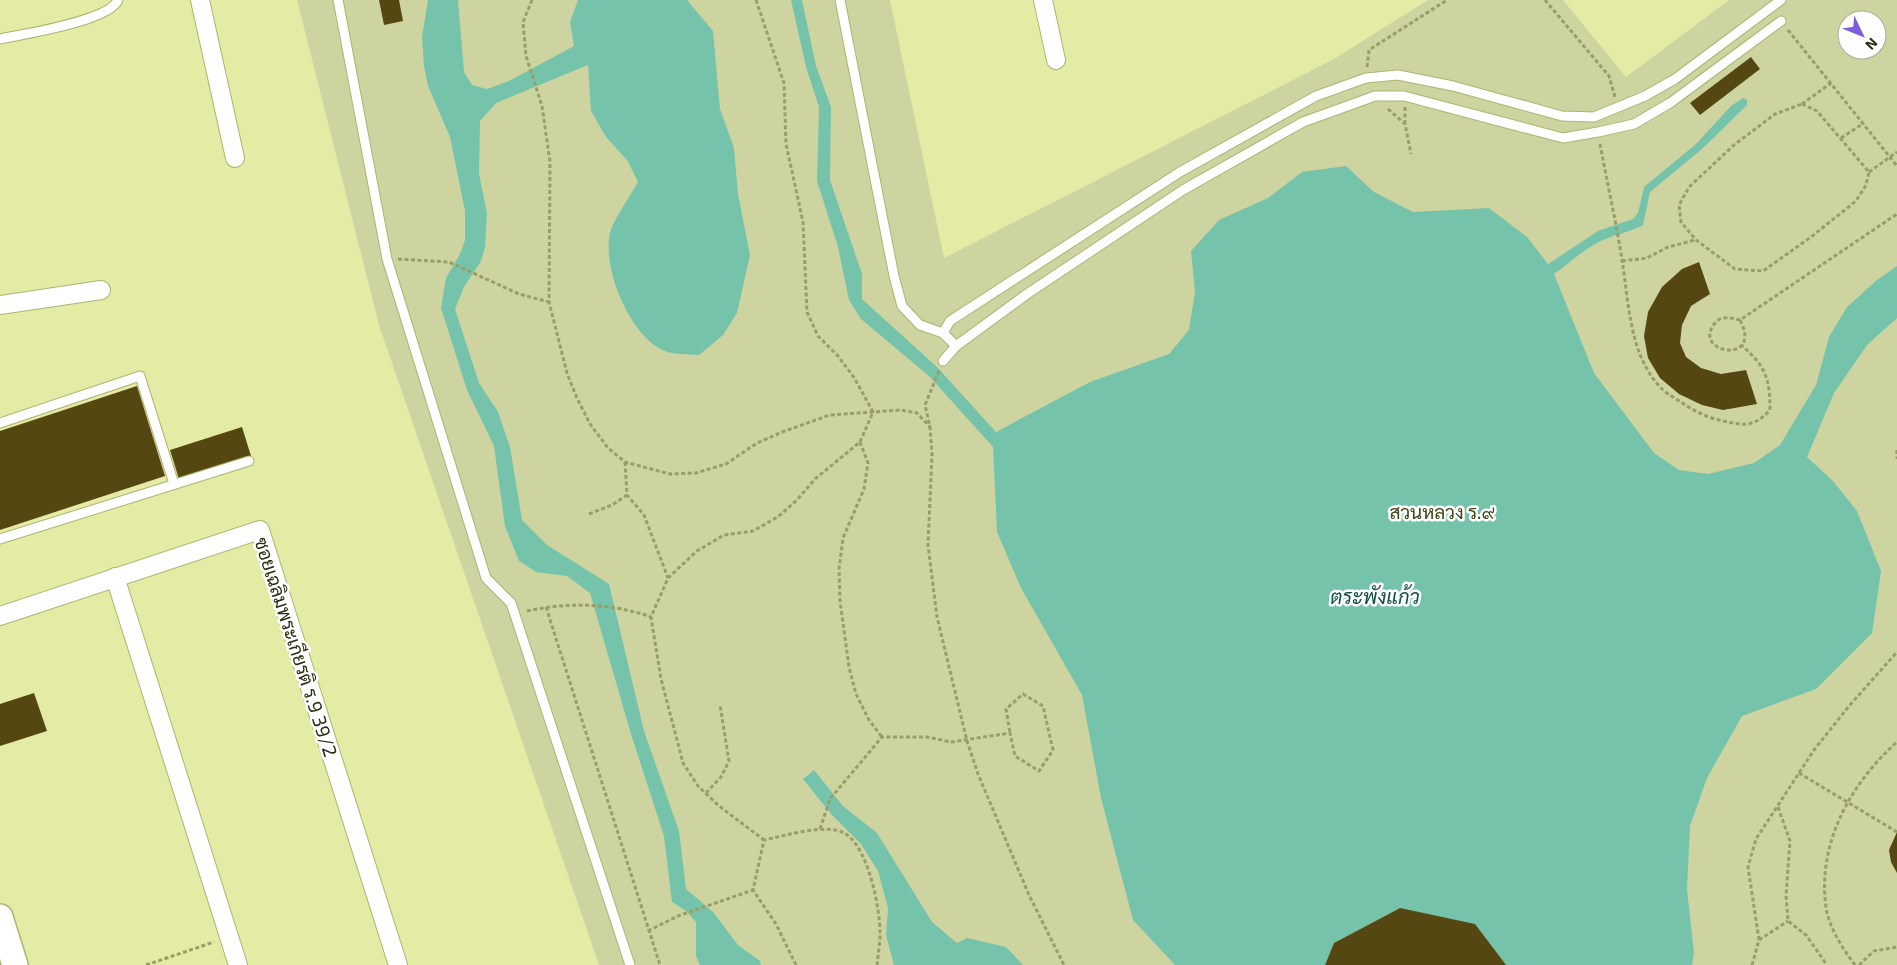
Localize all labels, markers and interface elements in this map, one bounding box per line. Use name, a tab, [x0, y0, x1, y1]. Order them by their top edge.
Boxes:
north arrow	[1837, 10, 1887, 60]
text: N	[1862, 35, 1882, 54]
park label: สวนหลวง ร.๙	[1389, 500, 1495, 523]
street label: ซอยเฉลิมพระเกียรติ ร.9 39/2	[250, 534, 343, 759]
water label: ตระพังแก้ว	[1330, 584, 1420, 608]

